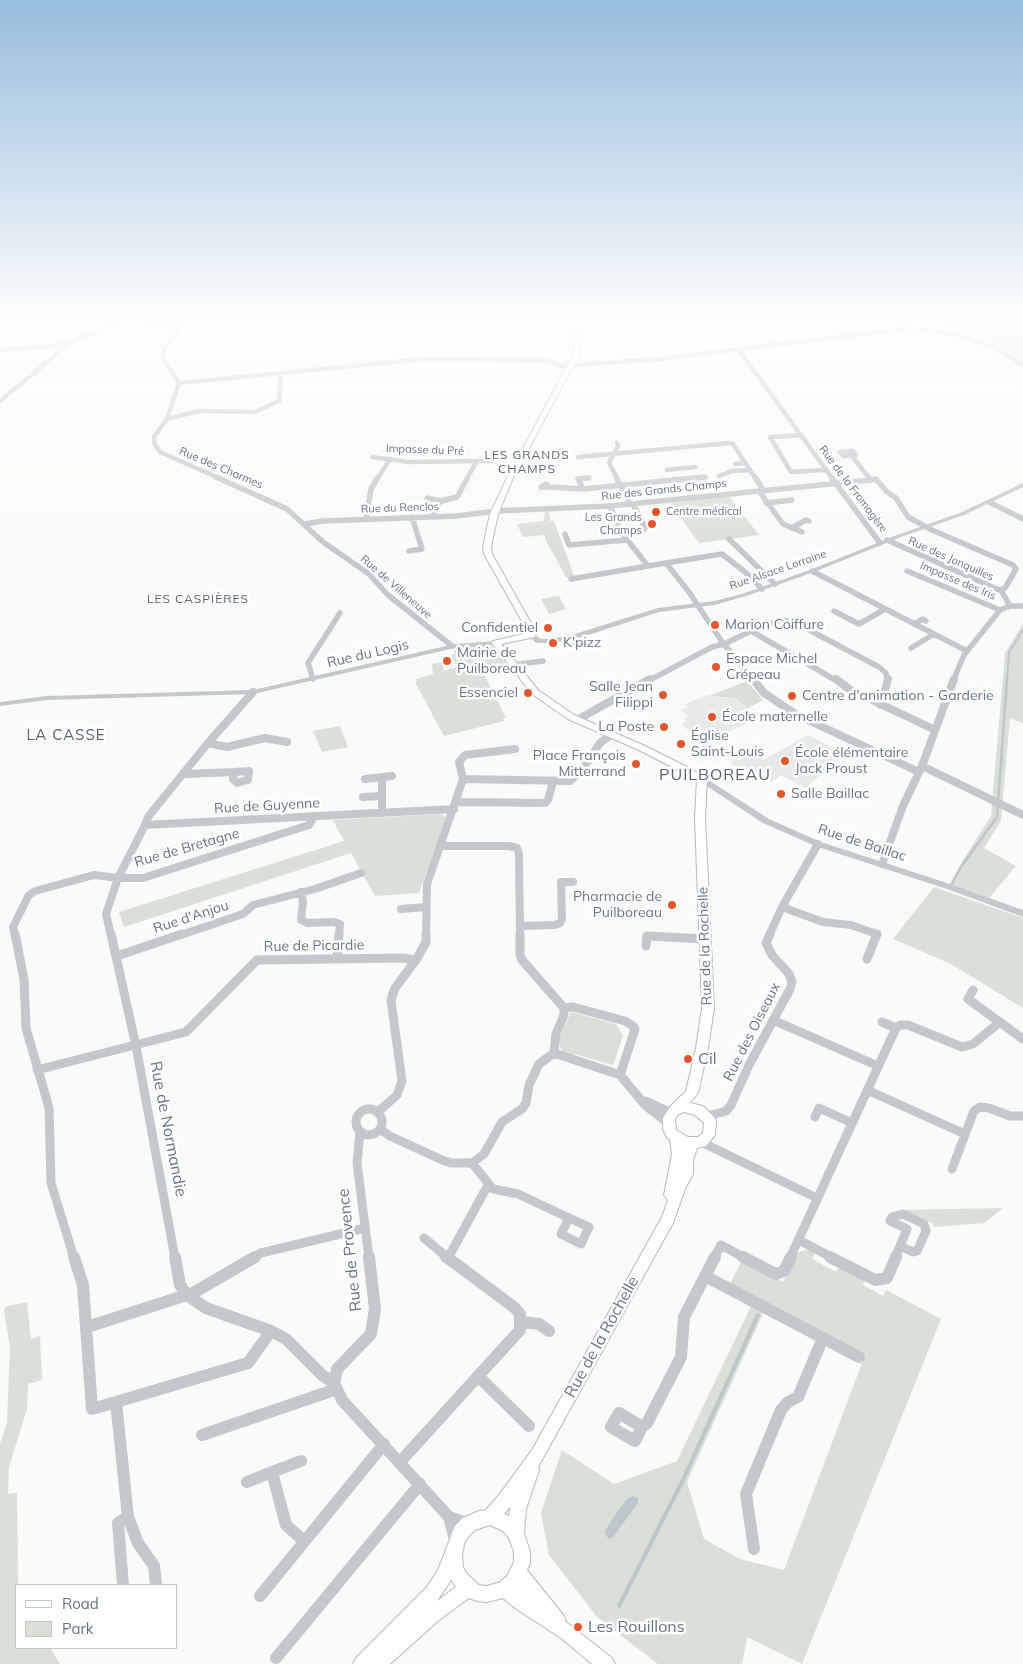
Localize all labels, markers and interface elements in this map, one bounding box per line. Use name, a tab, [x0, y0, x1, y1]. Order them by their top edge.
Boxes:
street label: Impasse du Pré	[386, 442, 464, 458]
street label: Rue de la Fromagère	[816, 443, 890, 535]
street label: Rue des Charmes	[177, 444, 265, 492]
district label: LES GRANDS CHAMPS	[483, 448, 571, 476]
street label: Rue des Grands Champs	[601, 477, 727, 503]
street label: Rue du Renclos	[361, 500, 439, 516]
place label: Centre médical	[666, 505, 742, 519]
marker: Centre médical	[650, 506, 662, 518]
place label: Les Grands Champs	[585, 511, 642, 537]
marker: Les Grands Champs	[646, 518, 658, 530]
street label: Rue des Jonquilles	[906, 534, 996, 584]
street label: Rue Alsace Lorraine	[728, 547, 828, 593]
street label: Rue de Villeneuve	[358, 552, 434, 622]
street label: Impasse des Iris	[918, 559, 998, 603]
district label: LES CASPIÈRES	[145, 592, 251, 606]
place label: Marion Coiffure	[725, 617, 824, 633]
marker: Marion Coiffure	[709, 619, 721, 631]
place label: Confidentiel	[461, 620, 538, 636]
marker: Confidentiel	[542, 622, 554, 634]
place label: K'pizz	[563, 635, 601, 651]
street label: Rue du Logis	[325, 636, 411, 672]
marker: K'pizz	[547, 637, 559, 649]
place label: Mairie de Puilboreau	[457, 645, 526, 678]
place label: Espace Michel Crépeau	[726, 651, 817, 684]
marker: Mairie de Puilboreau	[441, 655, 453, 667]
marker: Espace Michel Crépeau	[710, 661, 722, 673]
place label: Salle Jean Filippi	[589, 679, 653, 712]
place label: Essenciel	[459, 685, 518, 701]
marker: Essenciel	[522, 687, 534, 699]
place label: Centre d'animation - Garderie	[802, 688, 994, 704]
marker: Salle Jean Filippi	[657, 689, 669, 701]
marker: Centre d'animation - Garderie	[786, 690, 798, 702]
place label: École maternelle	[722, 709, 828, 725]
marker: École maternelle	[706, 711, 718, 723]
place label: La Poste	[598, 719, 654, 735]
marker: La Poste	[658, 721, 670, 733]
district label: LA CASSE	[25, 726, 107, 744]
place label: Église Saint-Louis	[691, 728, 764, 760]
marker: Église Saint-Louis	[675, 738, 687, 750]
place label: École élémentaire Jack Proust	[795, 745, 908, 778]
place label: Place François Mitterrand	[533, 748, 626, 780]
marker: École élémentaire Jack Proust	[779, 755, 791, 767]
marker: Place François Mitterrand	[630, 758, 642, 770]
district label: PUILBOREAU	[658, 765, 772, 785]
place label: Salle Baillac	[791, 786, 869, 802]
marker: Salle Baillac	[775, 788, 787, 800]
street label: Rue de Guyenne	[214, 795, 320, 817]
street label: Rue de Baillac	[816, 821, 908, 865]
street label: Rue de Bretagne	[133, 825, 241, 871]
street label: Rue de la Rochelle	[695, 886, 715, 1006]
place label: Pharmacie de Puilboreau	[573, 889, 662, 922]
street label: Rue d'Anjou	[151, 897, 231, 937]
marker: Pharmacie de Puilboreau	[666, 899, 678, 911]
street label: Rue de Picardie	[263, 937, 365, 955]
street label: Rue des Oiseaux	[720, 980, 784, 1084]
place label: Cil	[698, 1049, 717, 1069]
marker: Cil	[682, 1053, 694, 1065]
street label: Rue de Normandie	[145, 1060, 191, 1198]
street label: Rue de Provence	[334, 1188, 366, 1312]
street label: Rue de la Rochelle	[561, 1273, 643, 1401]
legend	[15, 1584, 178, 1649]
text: Road	[62, 1594, 99, 1613]
place label: Les Rouillons	[588, 1617, 685, 1637]
text: Park	[62, 1619, 94, 1638]
marker: Les Rouillons	[572, 1621, 584, 1633]

